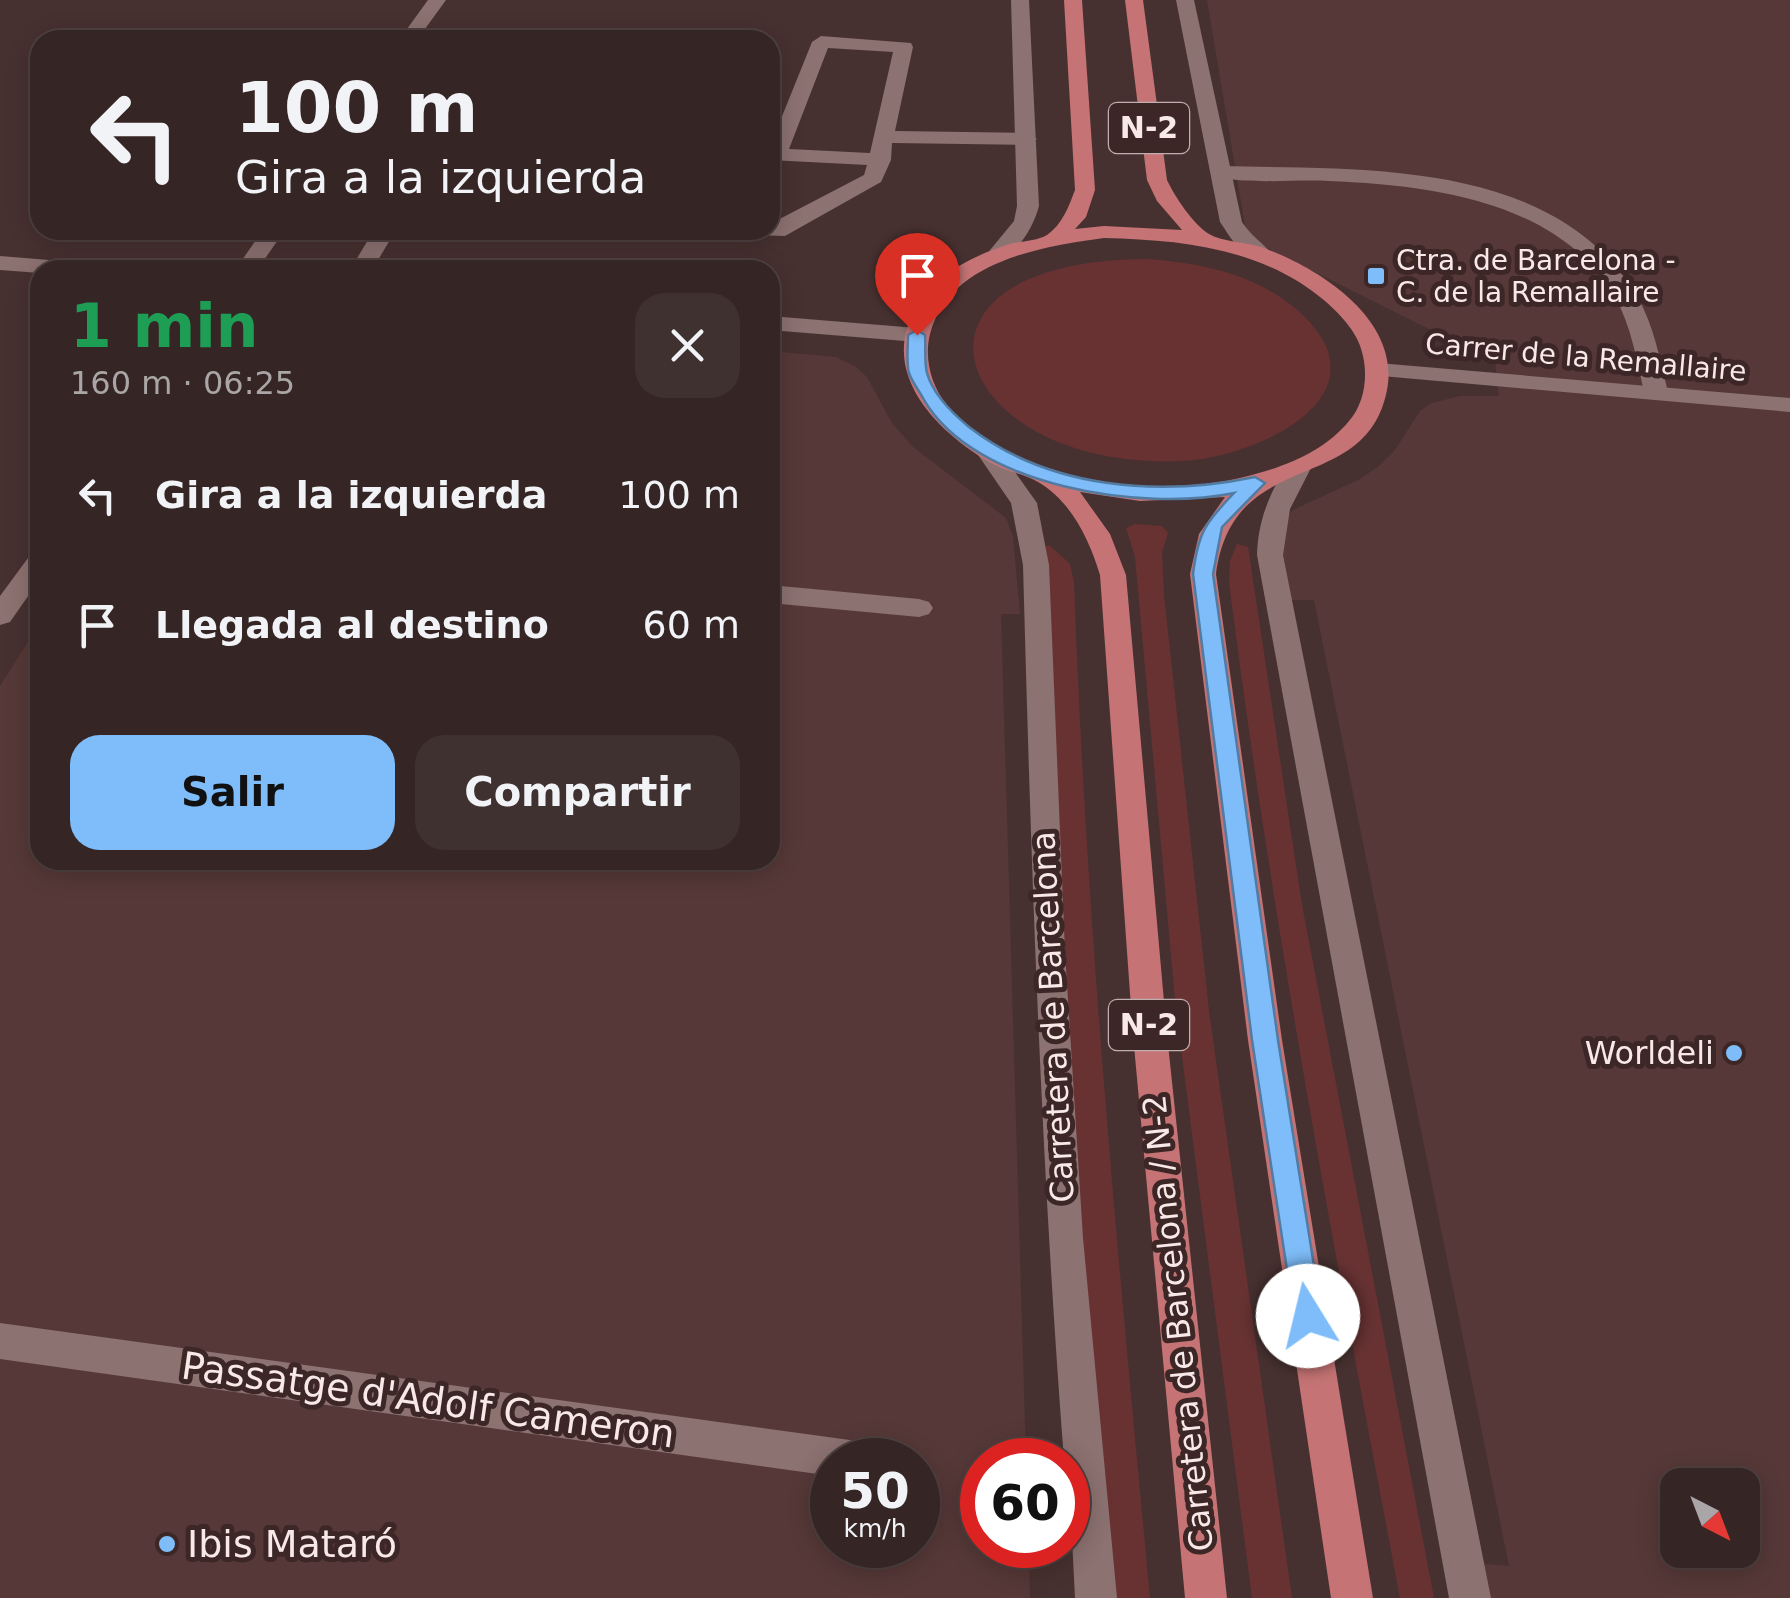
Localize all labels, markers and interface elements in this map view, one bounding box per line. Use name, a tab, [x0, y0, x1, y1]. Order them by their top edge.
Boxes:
text: 100 m	[235, 67, 478, 149]
icon: left	[70, 70, 200, 200]
road number: N-2	[1109, 103, 1189, 153]
text: Gira a la izquierda	[235, 151, 646, 204]
pin	[875, 233, 960, 336]
place label: Ctra. de Barcelona - C. de la Remallaire	[1396, 244, 1676, 309]
icon: arrive	[890, 248, 945, 303]
marker: Ctra. de Barcelona - C. de la Remallaire	[1365, 265, 1387, 287]
text: 1 min	[70, 291, 258, 361]
button: close	[635, 293, 740, 398]
street label: Carrer de la Remallaire	[1424, 327, 1748, 388]
text: 160 m · 06:25	[70, 364, 295, 402]
icon: left	[70, 468, 125, 523]
text: Gira a la izquierda	[155, 473, 547, 517]
text: 100 m	[618, 473, 740, 517]
icon: arrive	[70, 598, 125, 653]
text: Llegada al destino	[155, 603, 549, 647]
text: 60 m	[643, 603, 740, 647]
button: Salir	[70, 735, 395, 850]
button: Compartir	[415, 735, 740, 850]
street label: Carretera de Barcelona	[1024, 830, 1082, 1204]
road number: N-2	[1109, 1000, 1189, 1050]
place label: Worldeli	[1585, 1034, 1714, 1072]
marker: Worldeli	[1723, 1042, 1745, 1064]
street label: Carretera de Barcelona / N-2	[1135, 1093, 1221, 1553]
position arrow	[1256, 1264, 1360, 1368]
street label: Passatge d'Adolf Cameron	[179, 1344, 677, 1456]
speed limit sign: 60	[960, 1438, 1090, 1568]
text: 50	[840, 1462, 910, 1520]
north arrow	[1660, 1468, 1760, 1568]
map controls	[1660, 1468, 1760, 1568]
text: km/h	[843, 1514, 907, 1543]
place label: Ibis Mataró	[187, 1522, 397, 1566]
marker: Ibis Mataró	[156, 1533, 178, 1555]

